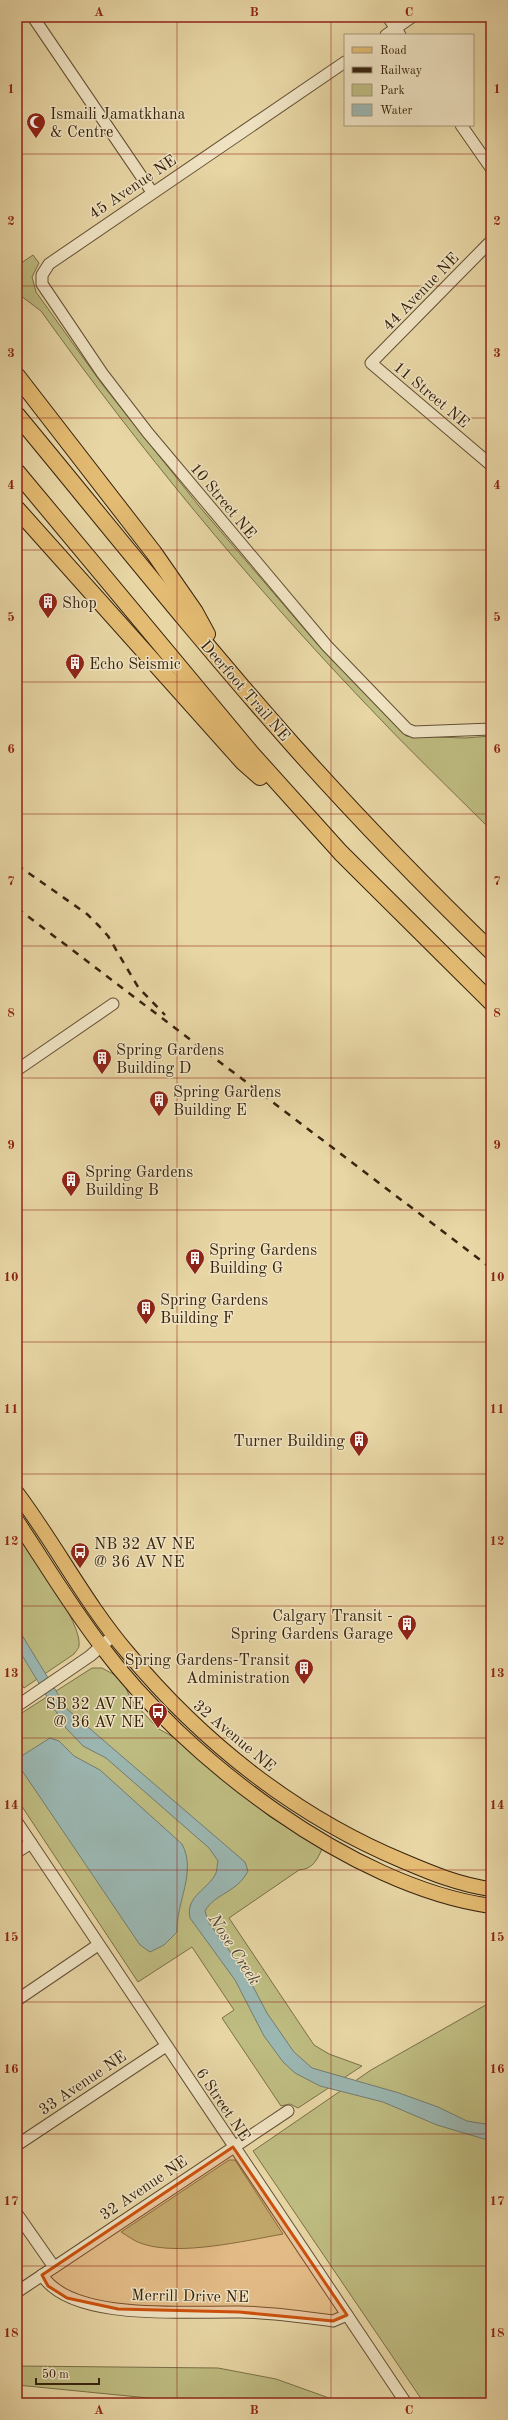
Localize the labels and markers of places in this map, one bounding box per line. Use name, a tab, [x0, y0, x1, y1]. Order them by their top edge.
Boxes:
place label: Ismaili Jamatkhana & Centre	[50, 107, 186, 141]
mosque icon: Ismaili Jamatkhana & Centre	[25, 111, 47, 139]
building icon: Shop	[37, 591, 59, 619]
place label: Shop	[62, 596, 97, 612]
building icon: Echo Seismic	[64, 652, 86, 680]
place label: Echo Seismic	[89, 657, 181, 673]
place label: Spring Gardens Building D	[116, 1043, 224, 1077]
building icon: Spring Gardens Building D	[91, 1047, 113, 1075]
place label: Spring Gardens Building E	[173, 1085, 281, 1119]
building icon: Spring Gardens Building E	[148, 1089, 170, 1117]
place label: Spring Gardens Building B	[85, 1165, 193, 1199]
building icon: Spring Gardens Building B	[60, 1169, 82, 1197]
place label: Spring Gardens Building G	[209, 1243, 317, 1277]
building icon: Spring Gardens Building G	[184, 1247, 206, 1275]
place label: Spring Gardens Building F	[160, 1293, 268, 1327]
building icon: Spring Gardens Building F	[135, 1297, 157, 1325]
building icon: Turner Building	[348, 1429, 370, 1457]
place label: Turner Building	[233, 1434, 345, 1450]
place label: NB 32 AV NE @ 36 AV NE	[94, 1537, 195, 1571]
bus stop icon: NB 32 AV NE @ 36 AV NE	[69, 1541, 91, 1569]
place label: Calgary Transit - Spring Gardens Garage	[231, 1609, 393, 1643]
building icon: Calgary Transit - Spring Gardens Garage	[396, 1613, 418, 1641]
place label: Spring Gardens-Transit Administration	[125, 1653, 290, 1687]
building icon: Spring Gardens-Transit Administration	[293, 1657, 315, 1685]
place label: SB 32 AV NE @ 36 AV NE	[46, 1697, 144, 1731]
bus stop icon: SB 32 AV NE @ 36 AV NE	[147, 1701, 169, 1729]

